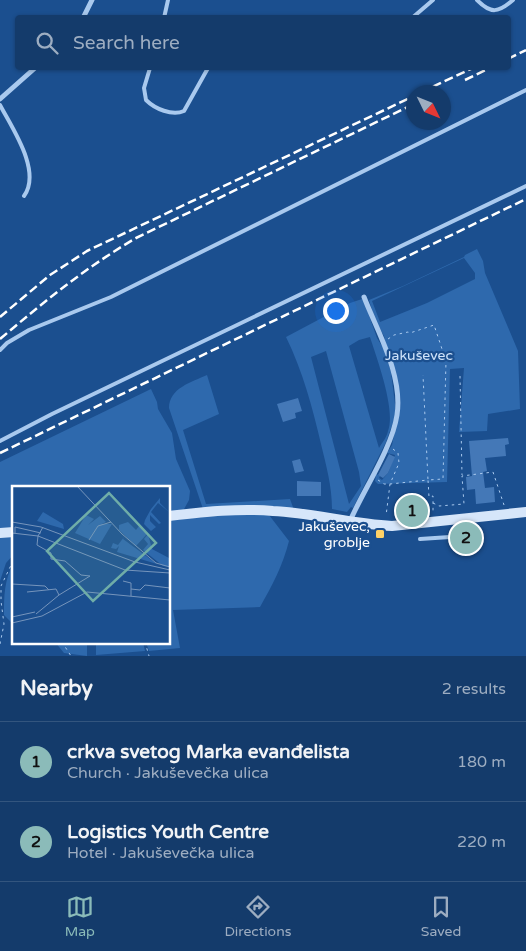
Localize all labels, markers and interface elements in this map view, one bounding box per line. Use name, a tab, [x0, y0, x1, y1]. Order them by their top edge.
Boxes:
search box	[15, 15, 511, 70]
icon: search	[33, 29, 61, 57]
text: Search here	[73, 32, 180, 54]
north arrow	[406, 85, 451, 130]
your location	[323, 298, 349, 324]
park label: Jakuševec	[385, 347, 453, 364]
inset map	[12, 486, 170, 644]
pin: 1	[396, 492, 428, 530]
place label: Jakuševec, groblje	[299, 518, 370, 551]
pin: 2	[450, 519, 482, 557]
marker: Jakuševec, groblje	[374, 528, 386, 540]
text: Nearby	[20, 676, 93, 701]
text: 2 results	[442, 679, 506, 699]
text: crkva svetog Marka evanđelista	[67, 741, 350, 763]
text: 1	[31, 752, 41, 772]
text: 180 m	[457, 752, 506, 772]
text: Church · Jakuševečka ulica	[67, 763, 269, 783]
text: Logistics Youth Centre	[67, 821, 269, 843]
text: 2	[31, 832, 41, 852]
text: 220 m	[457, 832, 506, 852]
text: Hotel · Jakuševečka ulica	[67, 843, 255, 863]
tab: Map	[65, 893, 95, 940]
tab: Directions	[224, 893, 291, 940]
tab: Saved	[421, 893, 461, 940]

